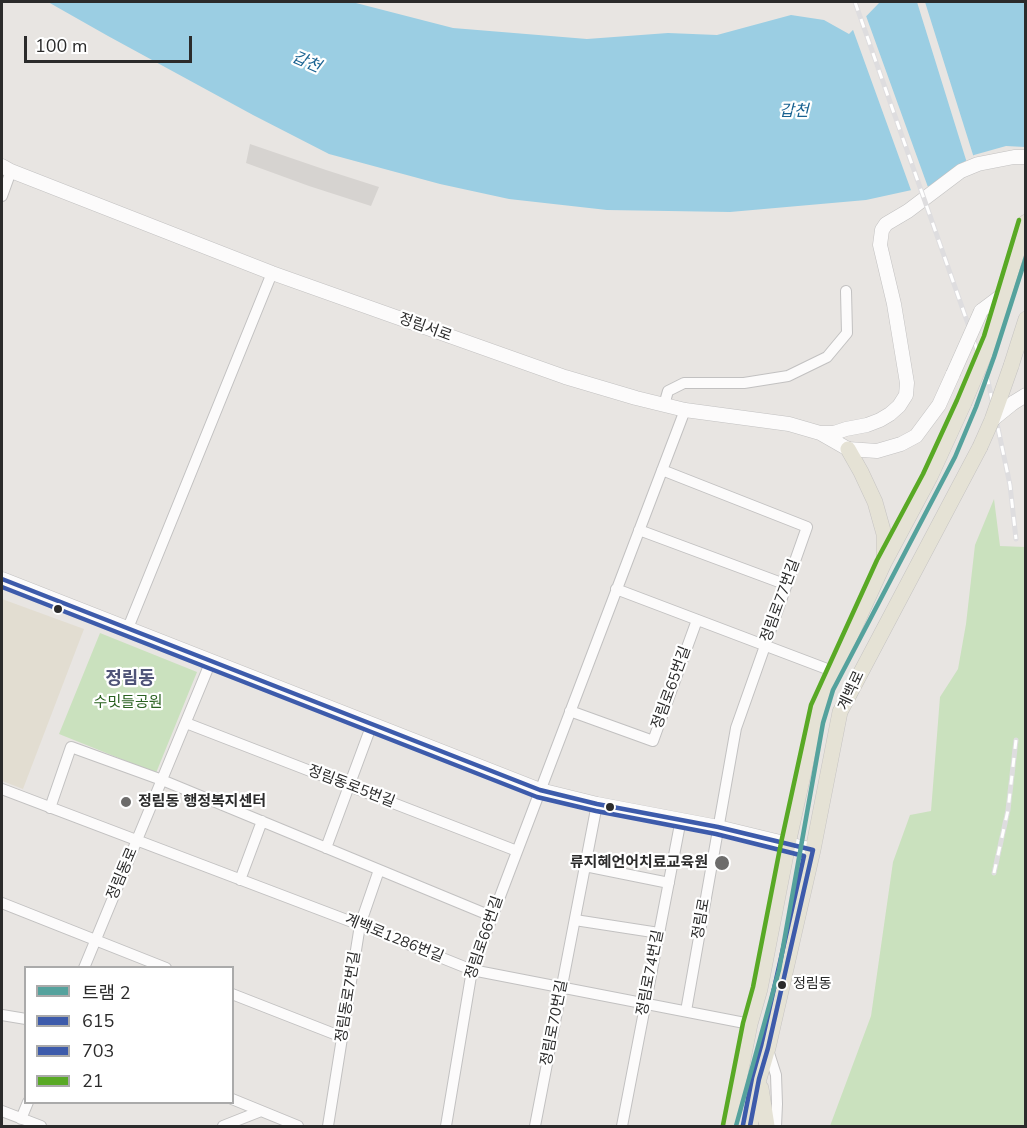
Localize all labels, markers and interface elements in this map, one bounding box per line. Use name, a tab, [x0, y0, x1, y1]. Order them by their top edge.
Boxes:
scale bar	[27, 24, 195, 62]
text: 100 m	[35, 34, 87, 58]
water label: 갑천	[289, 48, 323, 78]
water label: 갑천	[779, 102, 809, 122]
street label: 정림서로	[396, 310, 454, 346]
street label: 정림로77번길	[758, 557, 804, 645]
unlabelled marker	[52, 603, 64, 615]
street label: 정림로65번길	[649, 644, 695, 732]
street label: 계백로	[835, 668, 869, 714]
district label: 정림동	[105, 669, 155, 691]
park label: 수밋들공원	[94, 694, 162, 712]
street label: 정림동로5번길	[305, 762, 397, 812]
place label: 정림동 행정복지센터	[138, 793, 266, 811]
marker: 정림동 행정복지센터	[119, 795, 133, 809]
unlabelled marker	[604, 801, 616, 813]
street label: 정림동로	[104, 845, 142, 903]
place label: 류지혜언어치료교육원	[570, 854, 708, 872]
marker: 류지혜언어치료교육원	[713, 854, 731, 872]
street label: 정림로66번길	[462, 894, 508, 982]
street label: 정림로	[690, 897, 714, 941]
street label: 계백로1286번길	[342, 911, 446, 967]
street label: 정림로74번길	[634, 929, 668, 1017]
street label: 정림동로7번길	[333, 950, 365, 1044]
legend	[24, 966, 234, 1104]
place label: 정림동	[793, 977, 832, 993]
street label: 정림로70번길	[538, 979, 572, 1067]
marker: 정림동	[776, 979, 788, 991]
text: 트램 2	[82, 981, 131, 1005]
text: 615	[82, 1009, 114, 1033]
text: 703	[82, 1039, 114, 1063]
text: 21	[82, 1069, 104, 1093]

